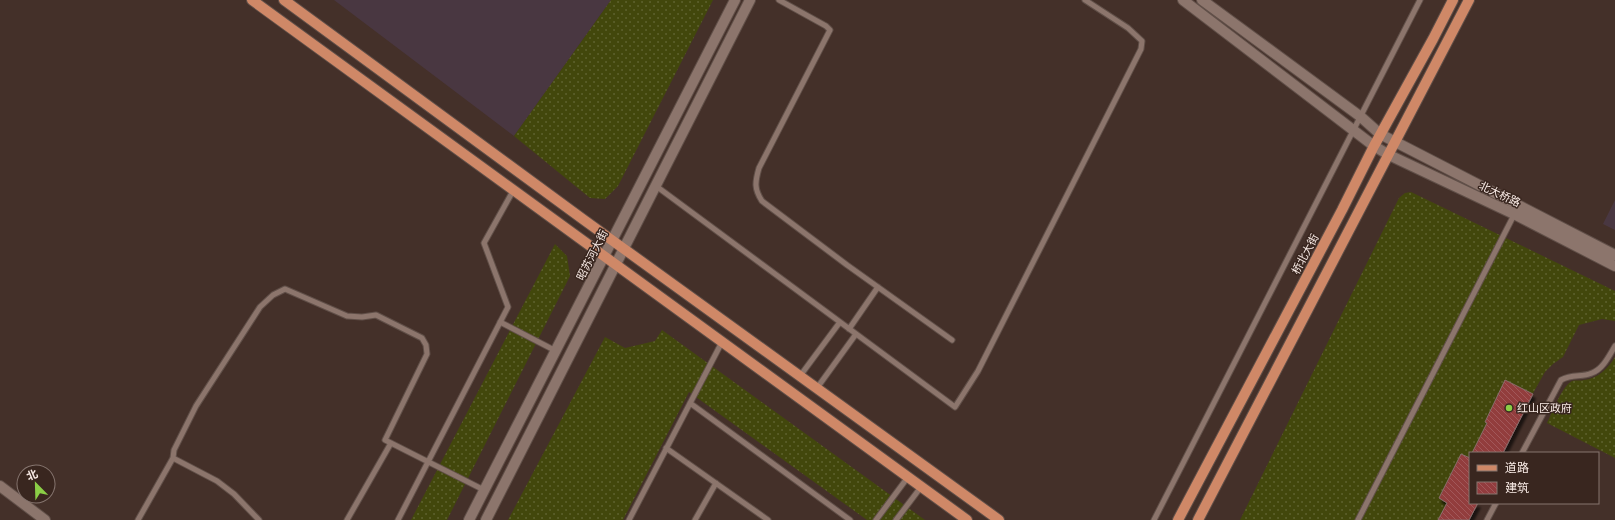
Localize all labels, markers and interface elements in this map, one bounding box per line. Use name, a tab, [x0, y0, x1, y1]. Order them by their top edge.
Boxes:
street label: 北大桥路	[1478, 179, 1522, 209]
street label: 昭苏河大街	[574, 228, 610, 282]
street label: 桥北大街	[1289, 232, 1321, 276]
place label: 红山区政府	[1517, 402, 1572, 414]
marker: 红山区政府	[1504, 403, 1514, 413]
legend	[1469, 452, 1599, 504]
text: 道路	[1505, 461, 1529, 475]
north arrow	[16, 464, 56, 504]
text: 北	[25, 467, 39, 482]
text: 建筑	[1505, 481, 1529, 495]

